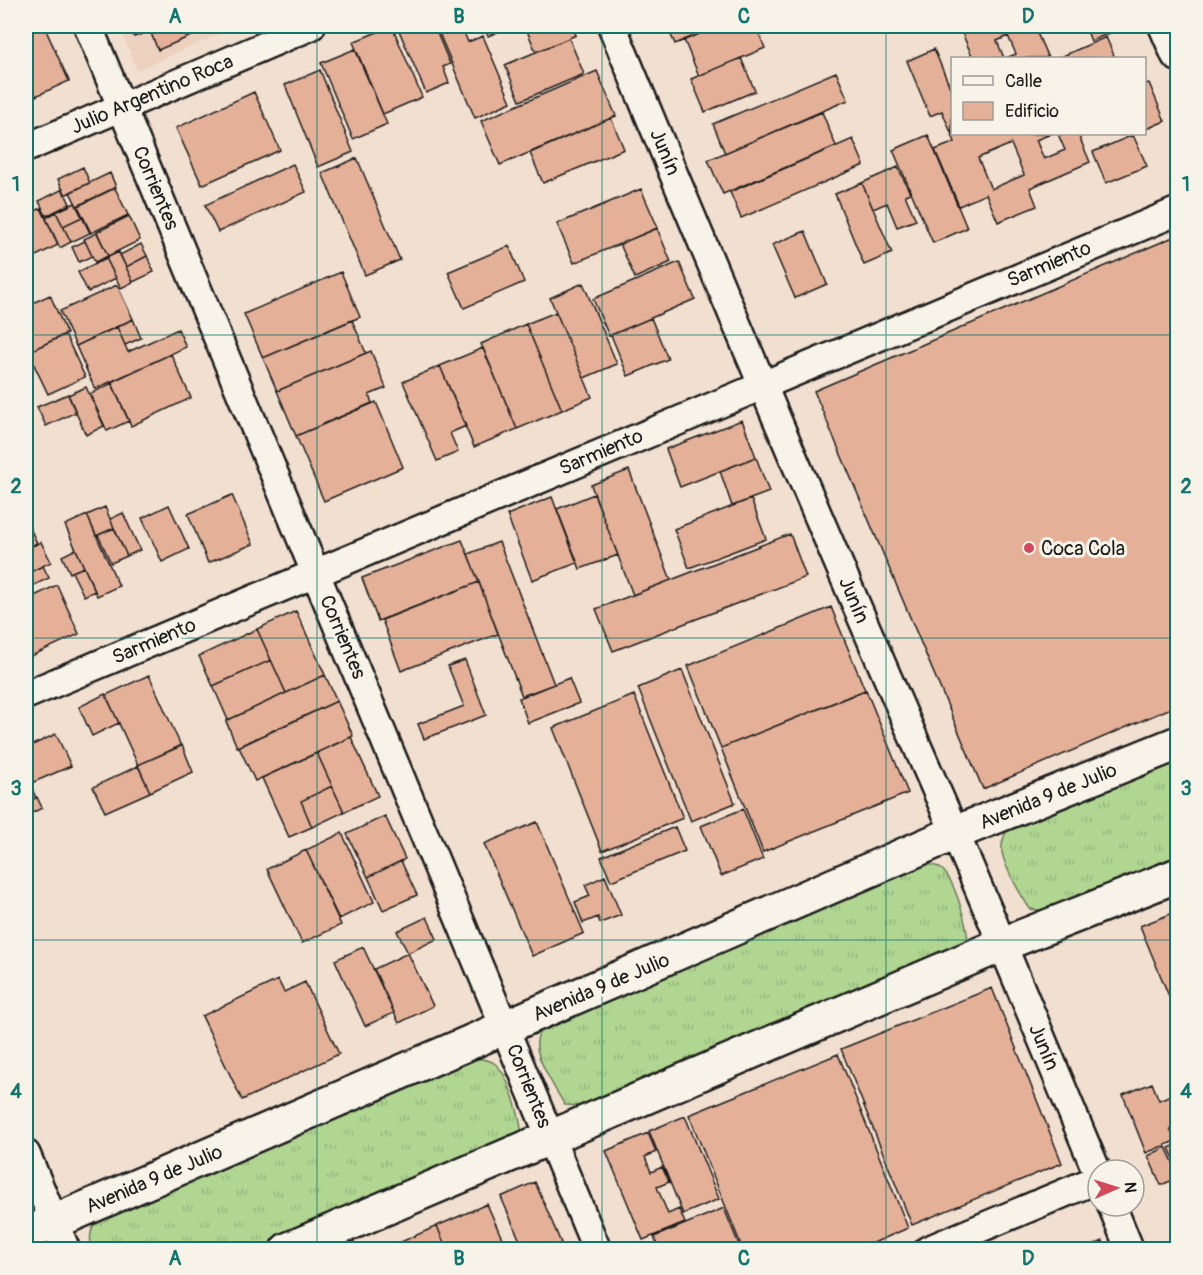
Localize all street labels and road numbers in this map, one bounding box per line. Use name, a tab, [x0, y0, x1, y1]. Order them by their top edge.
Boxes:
street label: Julio Argentino Roca	[67, 49, 237, 139]
street label: Junín	[644, 125, 686, 179]
street label: Corrientes	[127, 142, 185, 234]
street label: Sarmiento	[1003, 235, 1095, 293]
street label: Sarmiento	[555, 423, 647, 481]
street label: Junín	[833, 573, 875, 627]
street label: Corrientes	[314, 591, 372, 683]
street label: Sarmiento	[108, 612, 200, 670]
street label: Avenida 9 de Julio	[976, 757, 1121, 835]
street label: Avenida 9 de Julio	[529, 947, 673, 1027]
street label: Junín	[1023, 1020, 1065, 1074]
street label: Corrientes	[501, 1040, 557, 1132]
street label: Avenida 9 de Julio	[82, 1139, 226, 1219]

